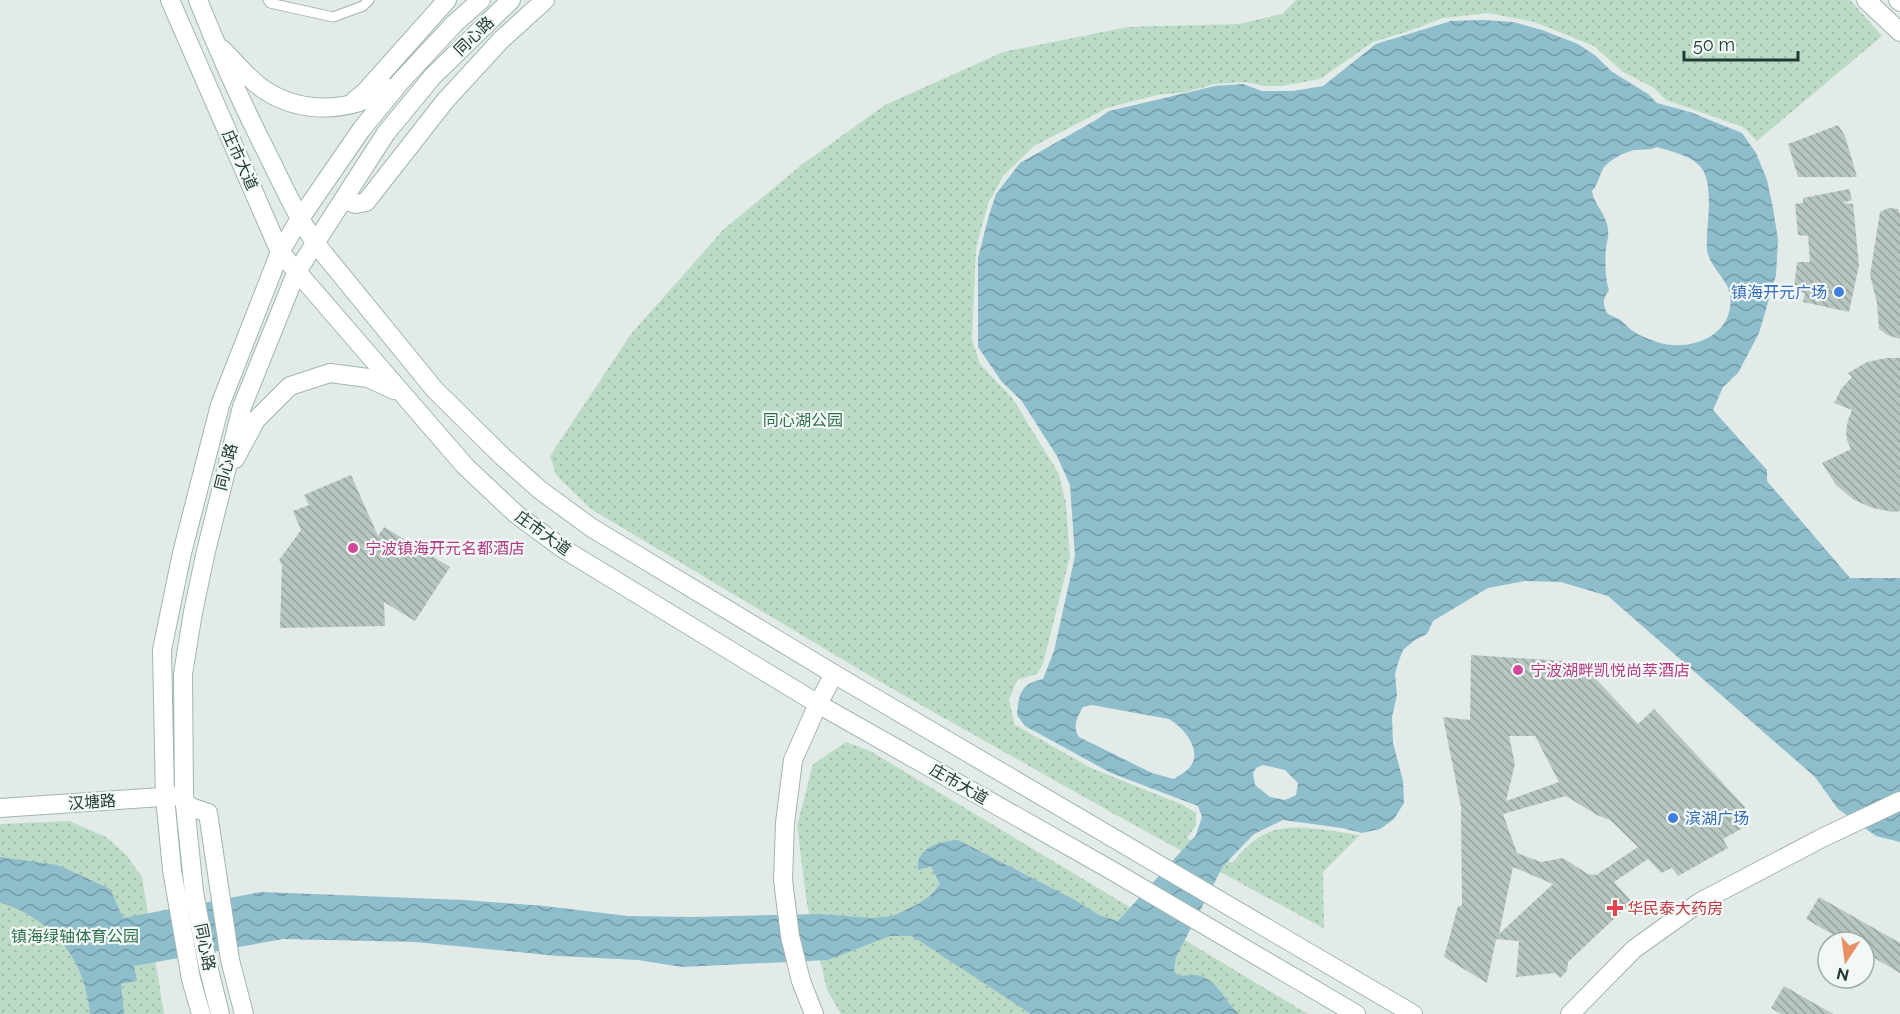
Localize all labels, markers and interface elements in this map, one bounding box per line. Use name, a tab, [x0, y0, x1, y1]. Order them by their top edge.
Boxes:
street label: 同心路	[450, 12, 498, 60]
scale bar	[1684, 24, 1798, 62]
text: 50 m	[1693, 34, 1735, 55]
street label: 庄市大道	[218, 127, 262, 193]
place label: 镇海开元广场	[1731, 283, 1827, 302]
marker: 镇海开元广场	[1832, 285, 1846, 299]
park label: 同心湖公园	[763, 411, 843, 430]
street label: 同心路	[211, 441, 241, 493]
street label: 庄市大道	[512, 507, 574, 559]
place label: 宁波镇海开元名都酒店	[365, 539, 525, 558]
marker: 宁波镇海开元名都酒店	[346, 541, 360, 555]
place label: 宁波湖畔凯悦尚萃酒店	[1530, 661, 1690, 680]
marker: 宁波湖畔凯悦尚萃酒店	[1511, 663, 1525, 677]
street label: 庄市大道	[927, 760, 991, 808]
street label: 汉塘路	[67, 791, 117, 813]
place label: 滨湖广场	[1685, 809, 1749, 828]
marker: 滨湖广场	[1666, 811, 1680, 825]
place label: 华民泰大药房	[1627, 899, 1723, 918]
marker: 华民泰大药房	[1608, 901, 1622, 915]
street label: 同心路	[191, 922, 219, 972]
park label: 镇海绿轴体育公园	[11, 927, 139, 946]
north arrow	[1816, 930, 1876, 990]
text: N	[1835, 963, 1851, 985]

